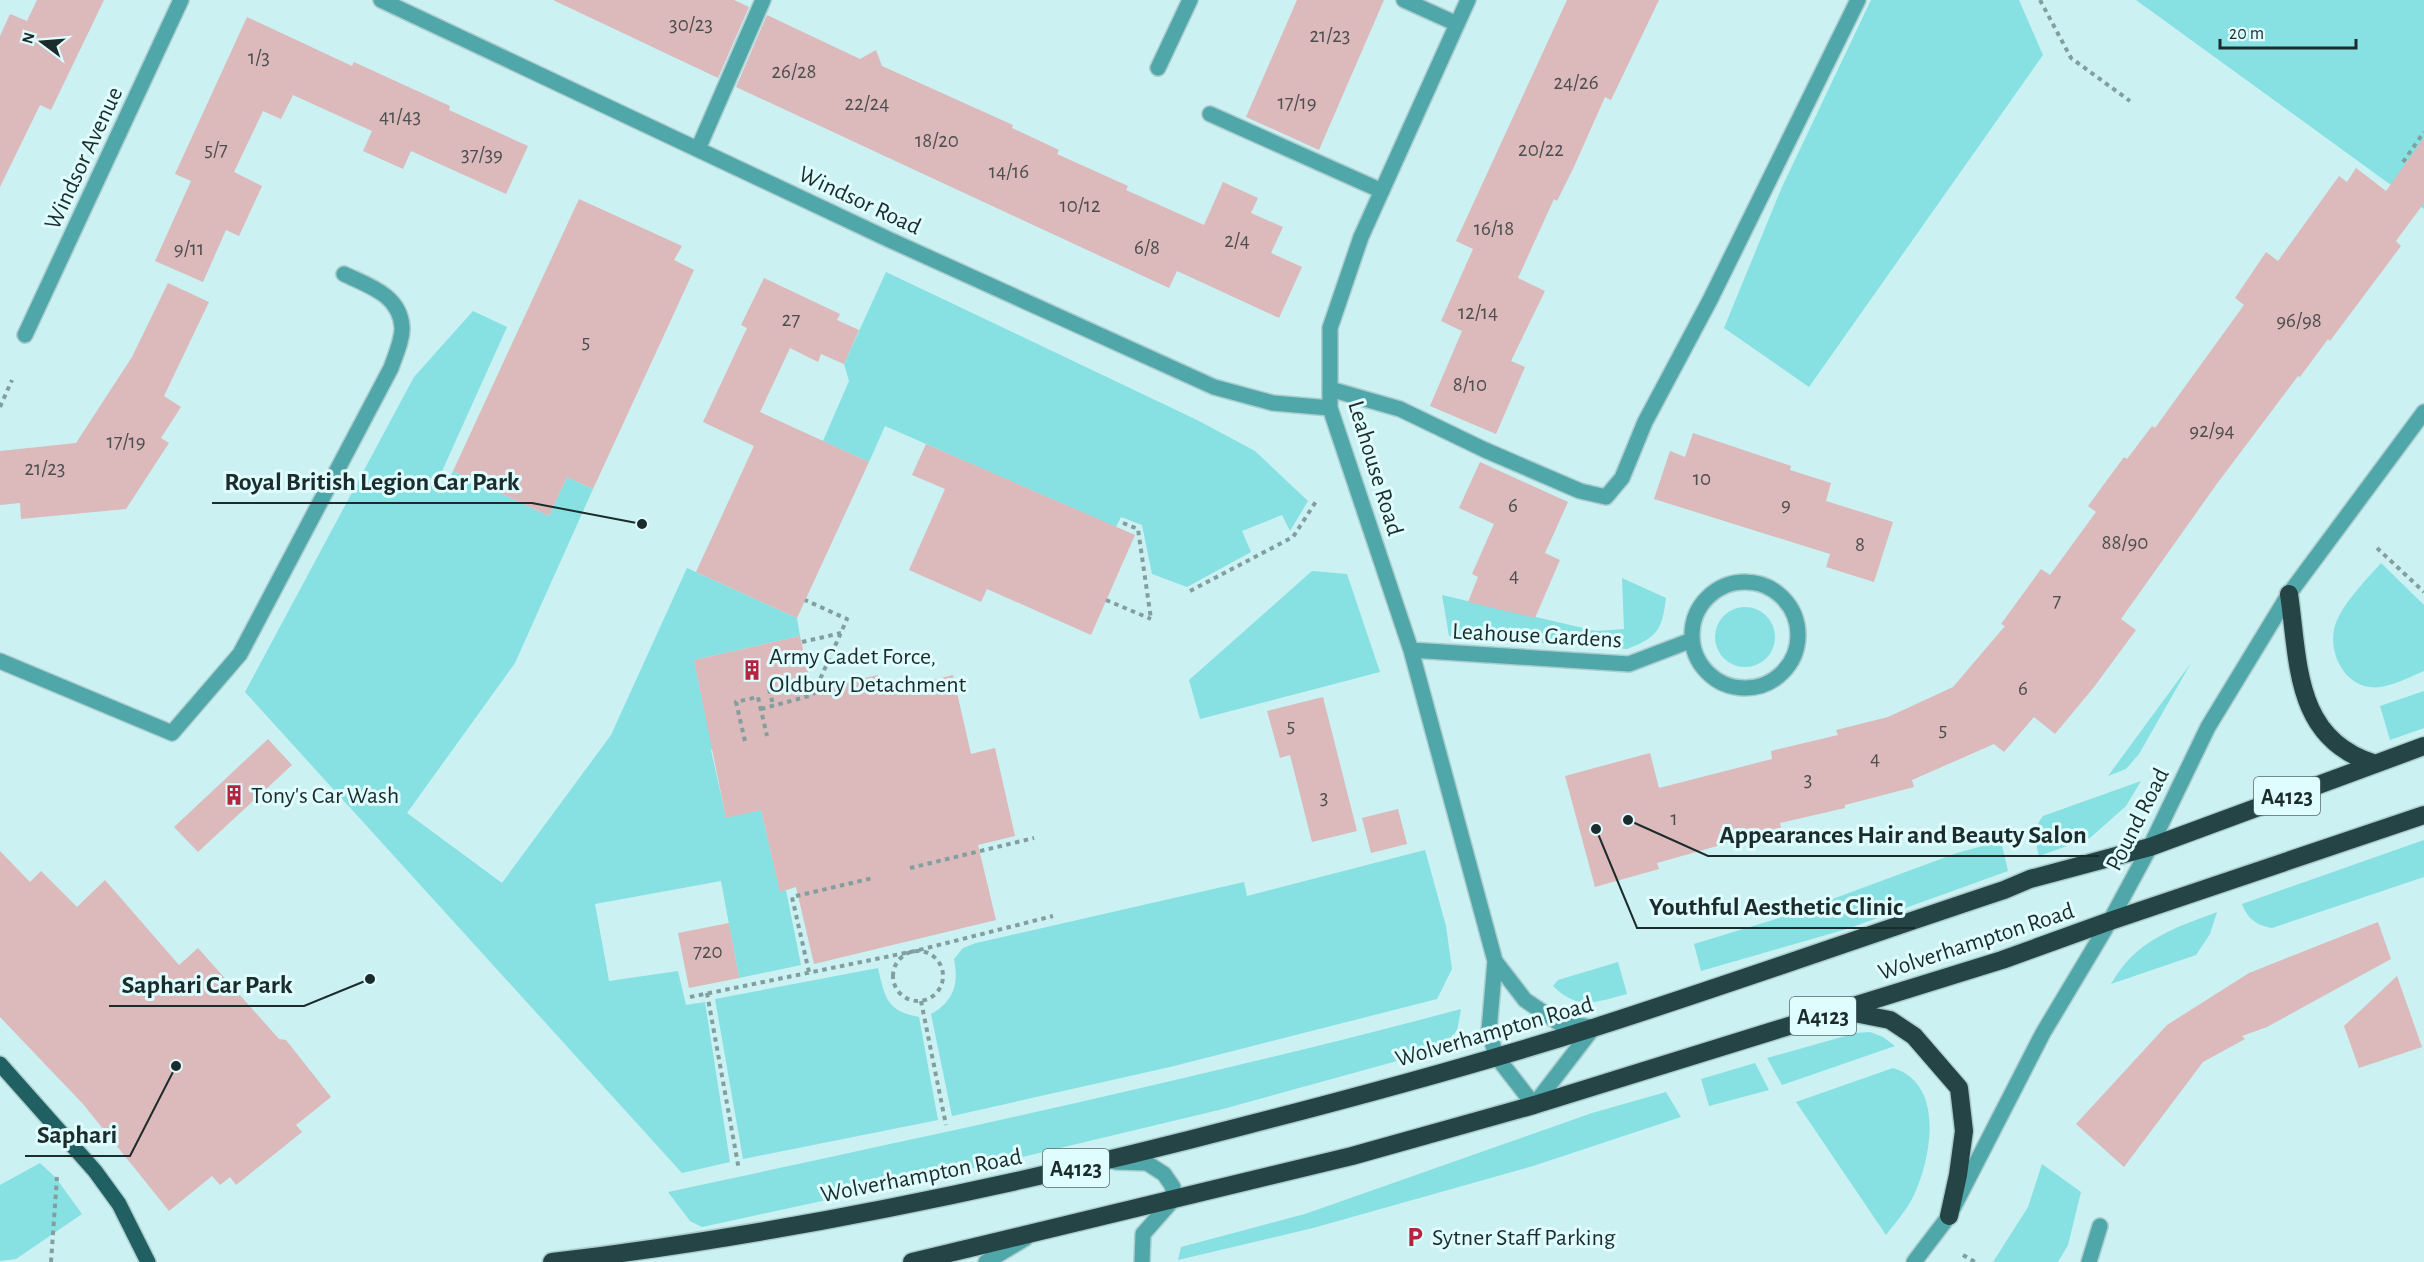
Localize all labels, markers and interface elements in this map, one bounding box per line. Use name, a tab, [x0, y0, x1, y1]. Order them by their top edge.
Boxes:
north arrow	[12, 12, 72, 72]
scale bar	[2220, 12, 2356, 50]
house number: 30/23	[669, 14, 713, 35]
house number: 21/23	[1309, 25, 1351, 46]
text: 20 m	[2229, 25, 2264, 43]
text: N	[19, 31, 38, 46]
house number: 1/3	[248, 47, 270, 68]
house number: 26/28	[772, 61, 816, 82]
house number: 24/26	[1553, 72, 1599, 93]
street label: Windsor Avenue	[40, 83, 127, 233]
house number: 17/19	[1277, 92, 1317, 113]
house number: 22/24	[845, 93, 889, 114]
house number: 41/43	[379, 106, 421, 127]
house number: 18/20	[915, 130, 959, 151]
house number: 5/7	[204, 139, 228, 160]
house number: 20/22	[1518, 139, 1564, 160]
house number: 37/39	[461, 144, 503, 165]
house number: 14/16	[989, 161, 1029, 182]
street label: Windsor Road	[795, 162, 924, 240]
house number: 10/12	[1059, 195, 1101, 216]
house number: 16/18	[1474, 218, 1514, 239]
house number: 2/4	[1224, 230, 1250, 251]
house number: 6/8	[1134, 237, 1160, 258]
house number: 9/11	[174, 238, 204, 259]
house number: 12/14	[1458, 302, 1498, 323]
house number: 27	[782, 309, 800, 330]
house number: 96/98	[2276, 310, 2322, 331]
house number: 5	[582, 331, 590, 352]
house number: 8/10	[1453, 374, 1487, 395]
street label: Leahouse Road	[1343, 398, 1407, 539]
house number: 92/94	[2189, 420, 2235, 441]
house number: 17/19	[106, 431, 146, 452]
house number: 21/23	[24, 458, 66, 479]
callout: Royal British Legion Car Park	[212, 459, 532, 503]
house number: 10	[1693, 468, 1711, 489]
text: Royal British Legion Car Park	[224, 469, 520, 495]
house number: 9	[1781, 494, 1791, 515]
house number: 6	[1508, 495, 1518, 516]
house number: 88/90	[2102, 532, 2148, 553]
house number: 8	[1855, 534, 1865, 555]
house number: 4	[1509, 565, 1519, 586]
house number: 7	[2053, 590, 2062, 611]
street label: Leahouse Gardens	[1452, 620, 1622, 652]
place label: Army Cadet Force, Oldbury Detachment	[769, 645, 967, 697]
building icon: Army Cadet Force, Oldbury Detachment	[740, 658, 764, 682]
house number: 6	[2018, 678, 2028, 699]
house number: 5	[1287, 715, 1295, 736]
house number: 5	[1939, 719, 1947, 740]
house number: 4	[1870, 748, 1880, 769]
street label: Pound Road	[2102, 764, 2174, 875]
house number: 3	[1804, 769, 1812, 790]
road number: A4123	[2254, 777, 2320, 815]
building icon: Tony's Car Wash	[222, 783, 246, 807]
place label: Tony's Car Wash	[251, 784, 399, 808]
house number: 3	[1320, 787, 1328, 808]
house number: 1	[1670, 808, 1678, 829]
callout: Appearances Hair and Beauty Salon	[1708, 812, 2099, 856]
text: Appearances Hair and Beauty Salon	[1719, 822, 2087, 848]
callout: Youthful Aesthetic Clinic	[1637, 884, 1915, 928]
text: Youthful Aesthetic Clinic	[1649, 894, 1903, 920]
street label: Wolverhampton Road	[1875, 899, 2077, 985]
house number: 720	[693, 941, 723, 962]
callout: Saphari Car Park	[109, 962, 304, 1006]
text: Saphari Car Park	[121, 972, 293, 998]
street label: Wolverhampton Road	[1393, 992, 1596, 1072]
road number: A4123	[1790, 997, 1856, 1035]
callout: Saphari	[25, 1112, 130, 1156]
text: Saphari	[37, 1122, 117, 1148]
street label: Wolverhampton Road	[819, 1145, 1024, 1207]
road number: A4123	[1043, 1149, 1109, 1187]
parking icon: Sytner Staff Parking	[1403, 1225, 1427, 1249]
place label: Sytner Staff Parking	[1432, 1226, 1616, 1250]

